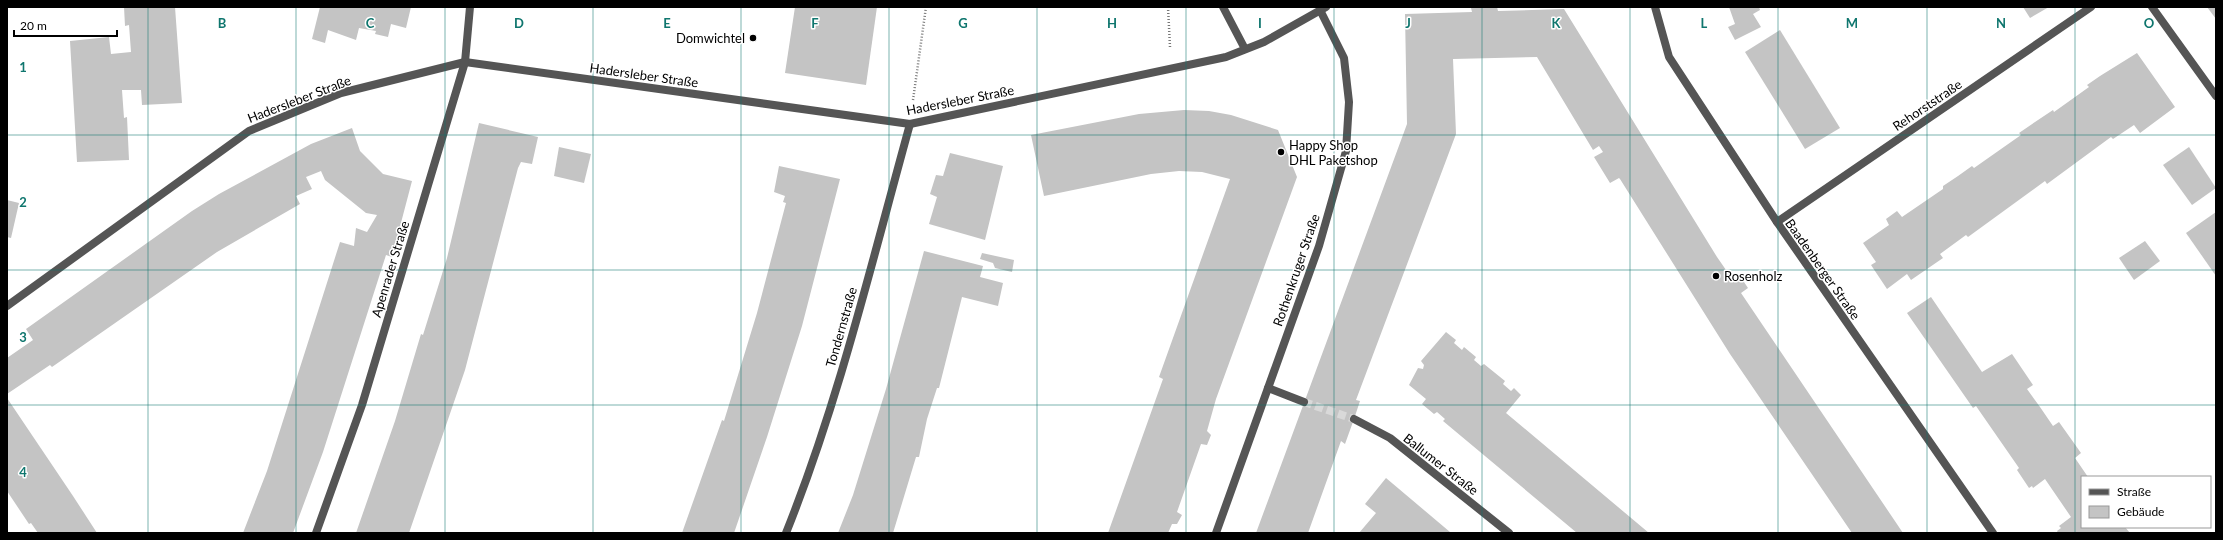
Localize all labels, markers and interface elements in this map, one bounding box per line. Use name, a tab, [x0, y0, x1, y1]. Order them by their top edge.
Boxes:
scale bar	[14, 12, 117, 38]
text: B	[218, 15, 227, 31]
text: C	[366, 15, 375, 31]
text: D	[514, 15, 524, 31]
text: E	[663, 15, 671, 31]
text: F	[811, 15, 819, 31]
text: G	[958, 15, 968, 31]
text: H	[1107, 15, 1117, 31]
text: I	[1258, 15, 1262, 31]
text: J	[1405, 15, 1411, 31]
text: K	[1552, 15, 1562, 31]
text: L	[1701, 15, 1708, 31]
text: M	[1846, 15, 1858, 31]
text: N	[1996, 15, 2006, 31]
text: O	[2144, 15, 2155, 31]
text: 20 m	[20, 18, 47, 33]
place label: Domwichtel	[676, 30, 745, 46]
marker: Domwichtel	[748, 33, 758, 43]
text: 1	[19, 59, 27, 75]
street label: Hadersleber Straße	[589, 59, 699, 91]
street label: Hadersleber Straße	[245, 72, 353, 126]
street label: Rehorststraße	[1889, 76, 1965, 134]
street label: Hadersleber Straße	[905, 82, 1015, 118]
place label: Happy Shop DHL Paketshop	[1289, 137, 1378, 168]
marker: Happy Shop DHL Paketshop	[1276, 147, 1286, 157]
text: 2	[19, 194, 27, 210]
street label: Rothenkruger Straße	[1269, 212, 1323, 328]
street label: Baadenberger Straße	[1782, 215, 1864, 323]
street label: Apenrader Straße	[368, 219, 412, 319]
place label: Rosenholz	[1724, 268, 1783, 284]
marker: Rosenholz	[1711, 271, 1721, 281]
street label: Tondernstraße	[822, 285, 860, 369]
text: 3	[19, 329, 27, 345]
street label: Ballumer Straße	[1400, 430, 1482, 498]
text: 4	[19, 464, 27, 480]
legend	[2081, 476, 2211, 528]
text: Straße	[2117, 484, 2151, 499]
text: Gebäude	[2117, 504, 2164, 519]

